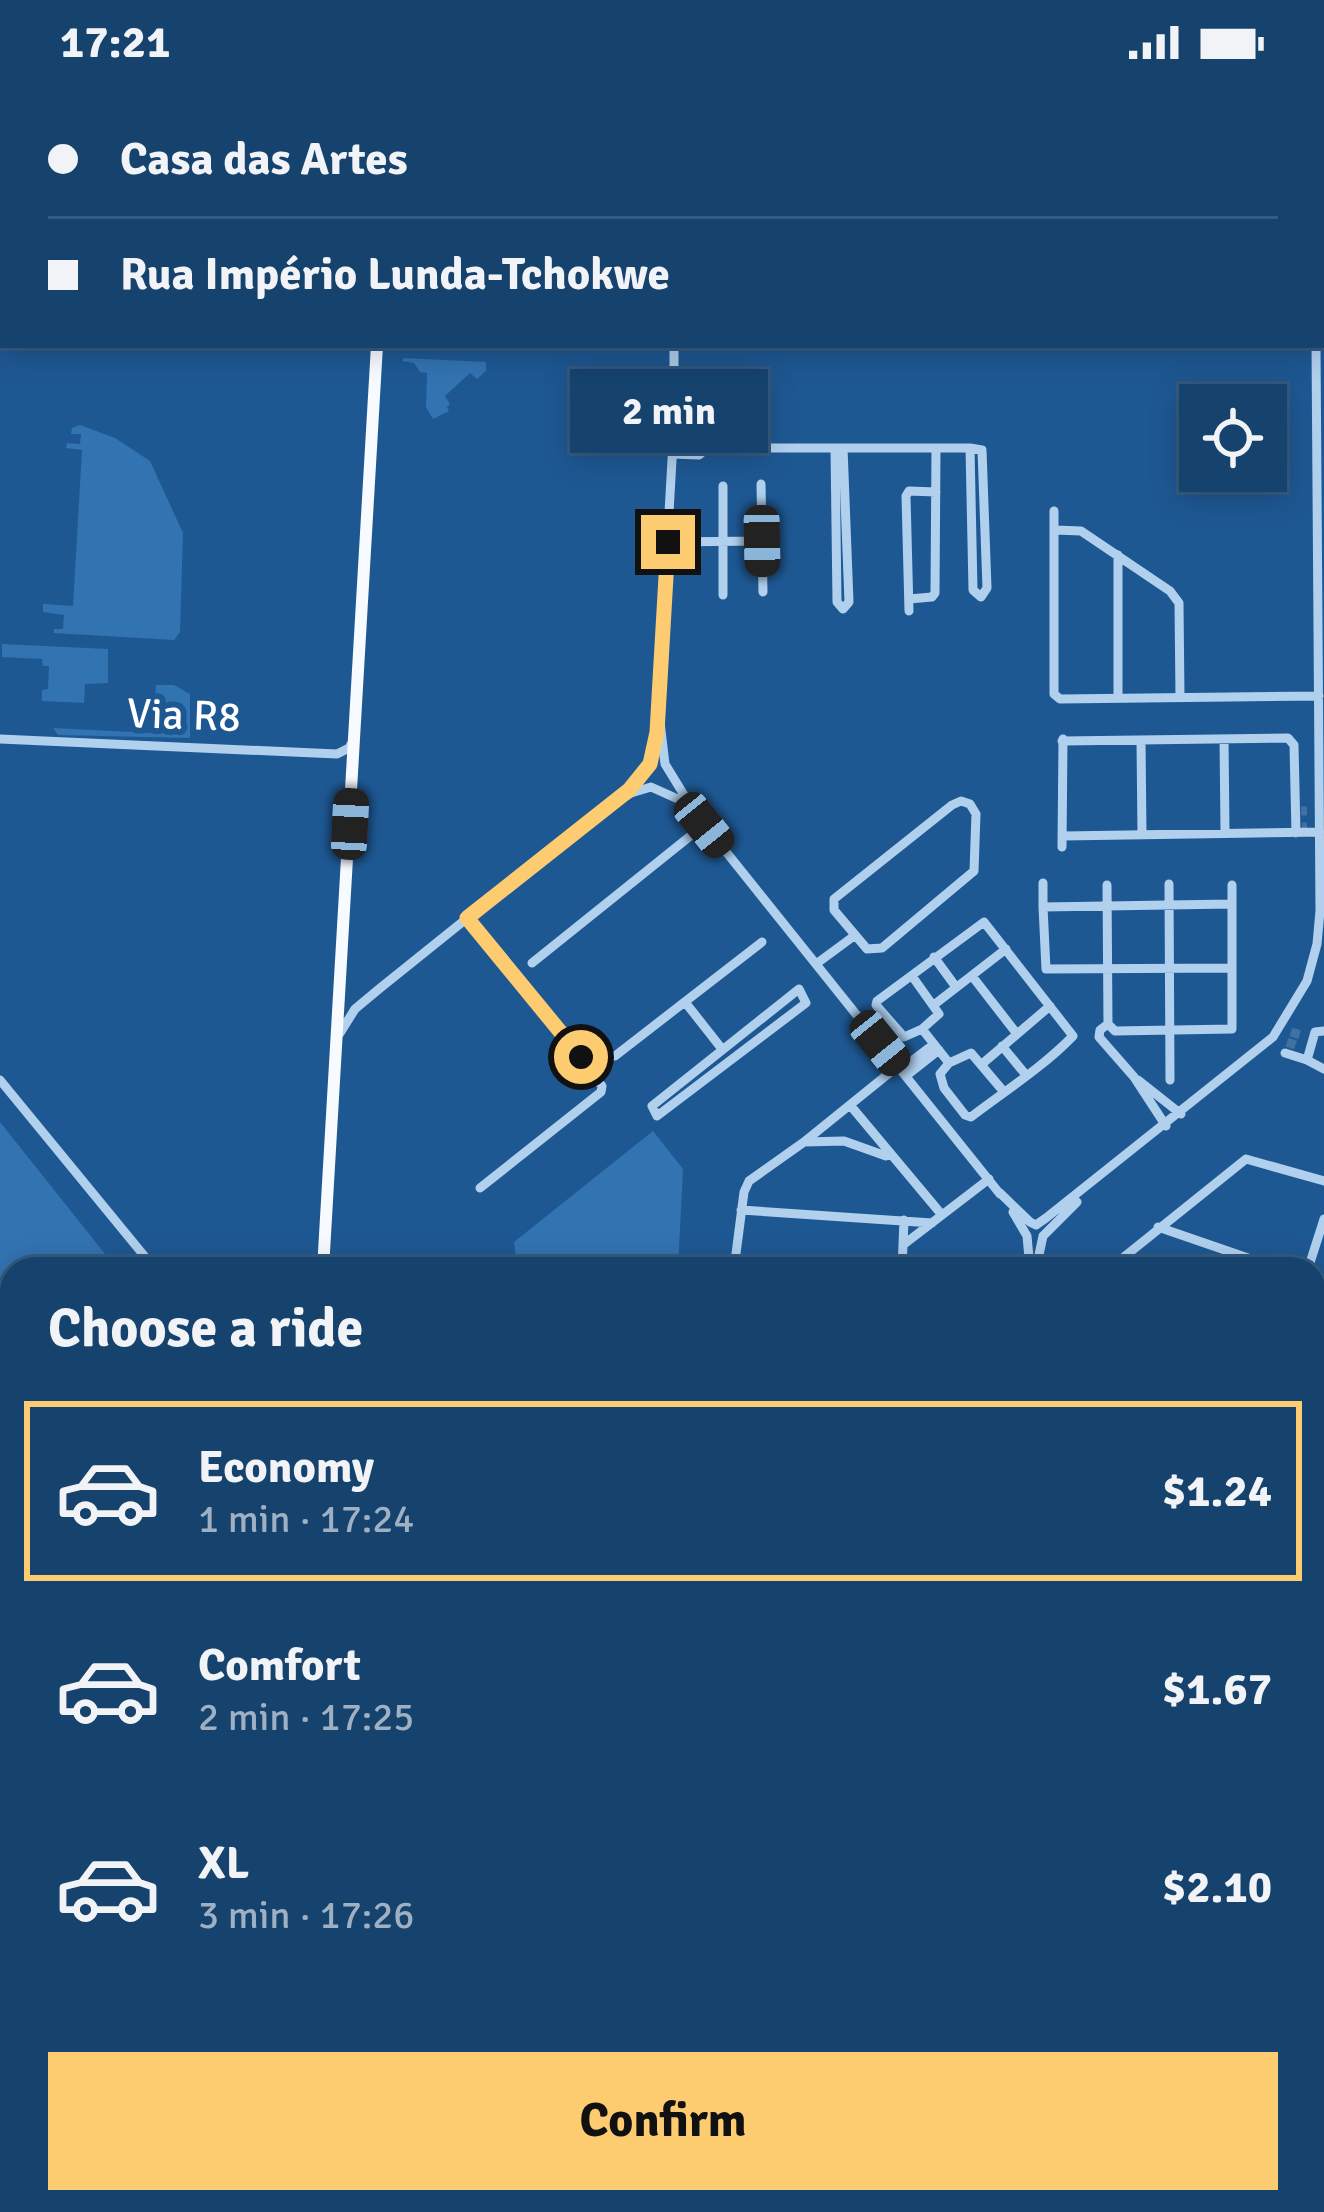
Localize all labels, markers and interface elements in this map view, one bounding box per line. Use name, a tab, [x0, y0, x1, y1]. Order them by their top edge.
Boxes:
text: 17:21	[60, 15, 170, 70]
text: Casa das Artes	[120, 132, 408, 187]
text: Rua Império Lunda-Tchokwe	[120, 247, 670, 302]
callout: 2 min	[569, 368, 767, 452]
map controls	[1179, 384, 1287, 492]
button: locate	[1179, 384, 1287, 492]
text: 2 min	[622, 387, 716, 435]
car	[743, 505, 781, 577]
route end	[641, 515, 695, 569]
street label: Via R8	[126, 688, 242, 743]
car	[667, 786, 741, 864]
car	[330, 787, 370, 861]
car	[843, 1004, 917, 1082]
route start	[554, 1030, 608, 1084]
text: Choose a ride	[48, 1295, 363, 1362]
icon: car	[54, 1437, 162, 1545]
text: Economy	[198, 1440, 374, 1495]
text: $1.24	[1162, 1464, 1272, 1519]
text: 1 min · 17:24	[198, 1495, 414, 1543]
icon: car	[54, 1635, 162, 1743]
text: Comfort	[198, 1638, 361, 1693]
text: $1.67	[1162, 1662, 1272, 1717]
text: 2 min · 17:25	[198, 1693, 414, 1741]
icon: car	[54, 1833, 162, 1941]
text: XL	[198, 1836, 249, 1891]
text: $2.10	[1162, 1860, 1272, 1915]
text: 3 min · 17:26	[198, 1891, 414, 1939]
button: Confirm	[48, 2052, 1278, 2190]

